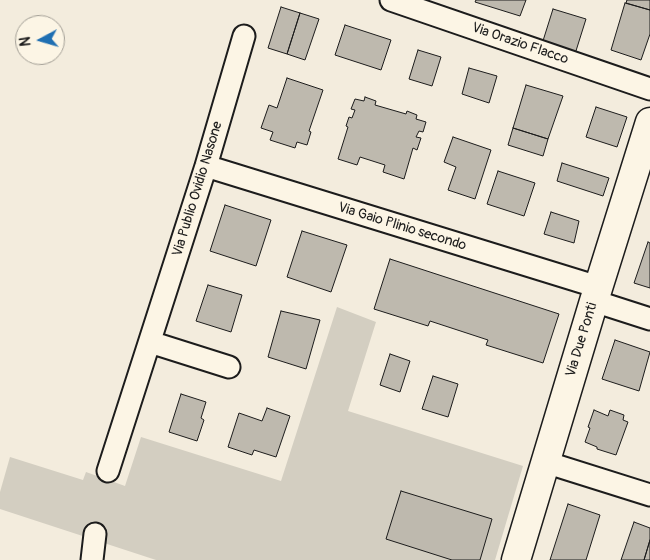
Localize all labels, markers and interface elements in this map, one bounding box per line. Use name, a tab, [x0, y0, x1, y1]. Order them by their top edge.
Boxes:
north arrow	[15, 15, 65, 65]
street label: Via Orazio Flacco	[469, 20, 571, 68]
text: N	[17, 36, 35, 47]
street label: Via Publio Ovidio Nasone	[169, 119, 227, 259]
street label: Via Gaio Plinio secondo	[336, 199, 468, 255]
street label: Via Due Ponti	[563, 301, 601, 379]

